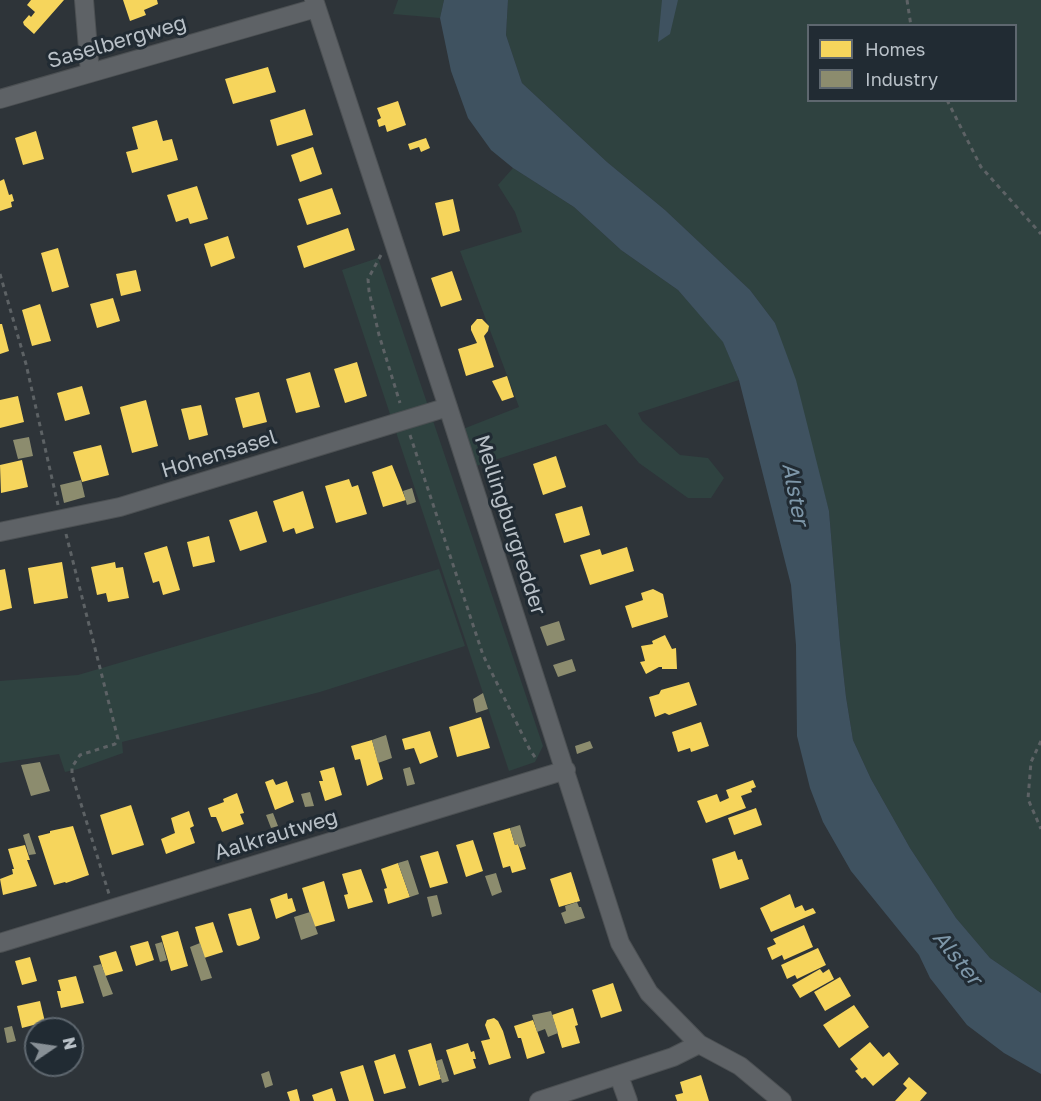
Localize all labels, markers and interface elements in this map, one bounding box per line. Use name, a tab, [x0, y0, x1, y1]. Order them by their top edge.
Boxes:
street label: Saselbergweg	[45, 10, 189, 74]
legend	[807, 24, 1017, 102]
text: Homes	[865, 38, 925, 60]
text: Industry	[865, 68, 938, 90]
street label: Hohensasel	[158, 424, 280, 484]
street label: Mellingburgredder	[469, 432, 551, 618]
water label: Alster	[776, 460, 814, 528]
street label: Aalkrautweg	[211, 804, 341, 866]
water label: Alster	[927, 925, 987, 991]
north arrow	[24, 1017, 84, 1077]
text: N	[58, 1035, 81, 1052]

